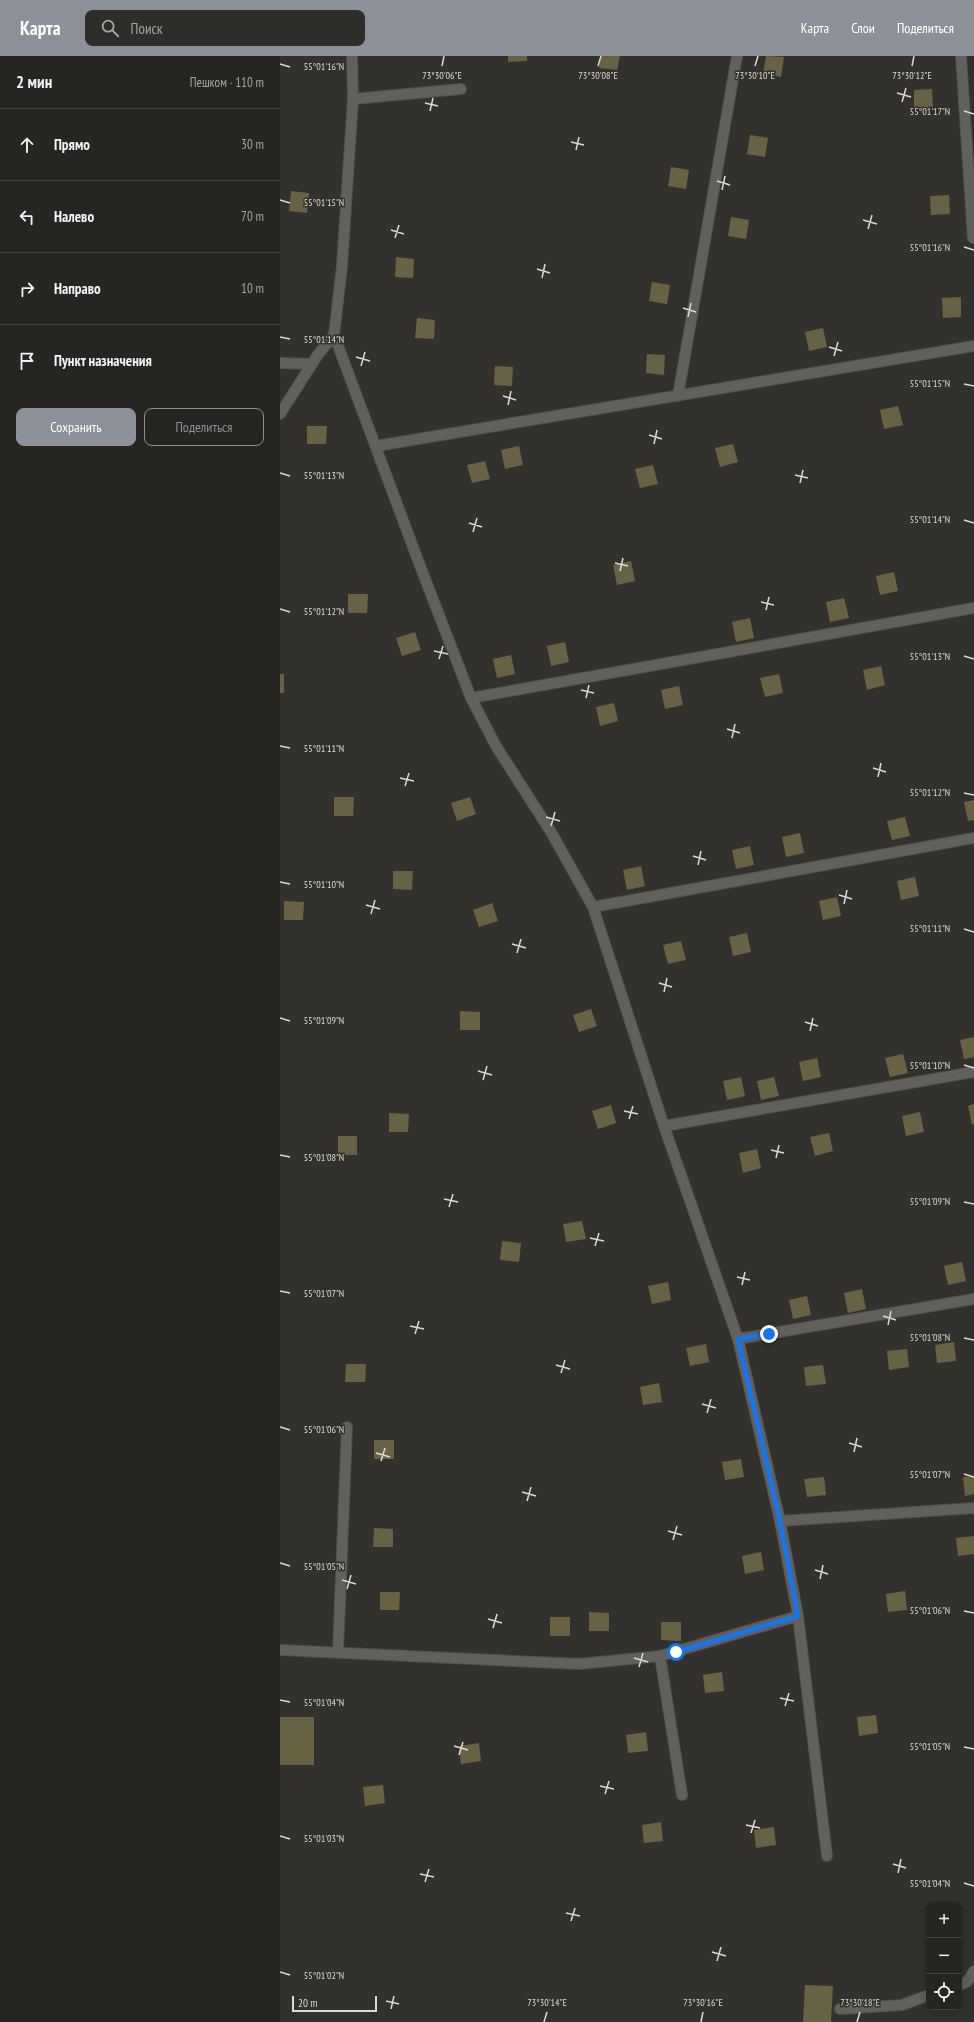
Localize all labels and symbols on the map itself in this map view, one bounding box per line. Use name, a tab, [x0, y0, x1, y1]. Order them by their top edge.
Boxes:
text: 55°01'16"N	[304, 60, 344, 73]
text: 73°30'06"E	[422, 69, 462, 82]
text: 73°30'08"E	[578, 69, 618, 82]
text: 73°30'10"E	[735, 69, 775, 82]
text: 73°30'12"E	[892, 69, 932, 82]
text: 55°01'17"N	[910, 105, 950, 118]
text: 55°01'15"N	[304, 196, 344, 209]
text: 55°01'16"N	[910, 241, 950, 254]
text: 55°01'14"N	[304, 333, 344, 346]
text: 55°01'15"N	[910, 377, 950, 390]
text: 55°01'13"N	[304, 469, 344, 482]
text: 55°01'14"N	[910, 513, 950, 526]
text: 55°01'12"N	[304, 605, 344, 618]
text: 55°01'13"N	[910, 650, 950, 663]
text: 55°01'11"N	[304, 742, 344, 755]
text: 55°01'12"N	[910, 786, 950, 799]
text: 55°01'10"N	[304, 878, 344, 891]
text: 55°01'11"N	[910, 922, 950, 935]
text: 55°01'09"N	[304, 1014, 344, 1027]
text: 55°01'10"N	[910, 1059, 950, 1072]
text: 55°01'08"N	[304, 1151, 344, 1164]
text: 55°01'09"N	[910, 1195, 950, 1208]
text: 55°01'07"N	[304, 1287, 344, 1300]
route end	[760, 1325, 778, 1343]
text: 55°01'08"N	[910, 1331, 950, 1344]
text: 55°01'06"N	[304, 1423, 344, 1436]
text: 55°01'07"N	[910, 1468, 950, 1481]
text: 55°01'05"N	[304, 1560, 344, 1573]
text: 55°01'06"N	[910, 1604, 950, 1617]
route start	[667, 1643, 685, 1661]
text: 55°01'04"N	[304, 1696, 344, 1709]
text: 55°01'05"N	[910, 1740, 950, 1753]
text: 55°01'03"N	[304, 1832, 344, 1845]
text: 55°01'04"N	[910, 1877, 950, 1890]
text: 55°01'02"N	[304, 1969, 344, 1982]
scale bar	[292, 1994, 377, 2013]
text: 73°30'14"E	[527, 1996, 567, 2009]
text: 73°30'16"E	[683, 1996, 723, 2009]
text: 73°30'18"E	[840, 1996, 880, 2009]

